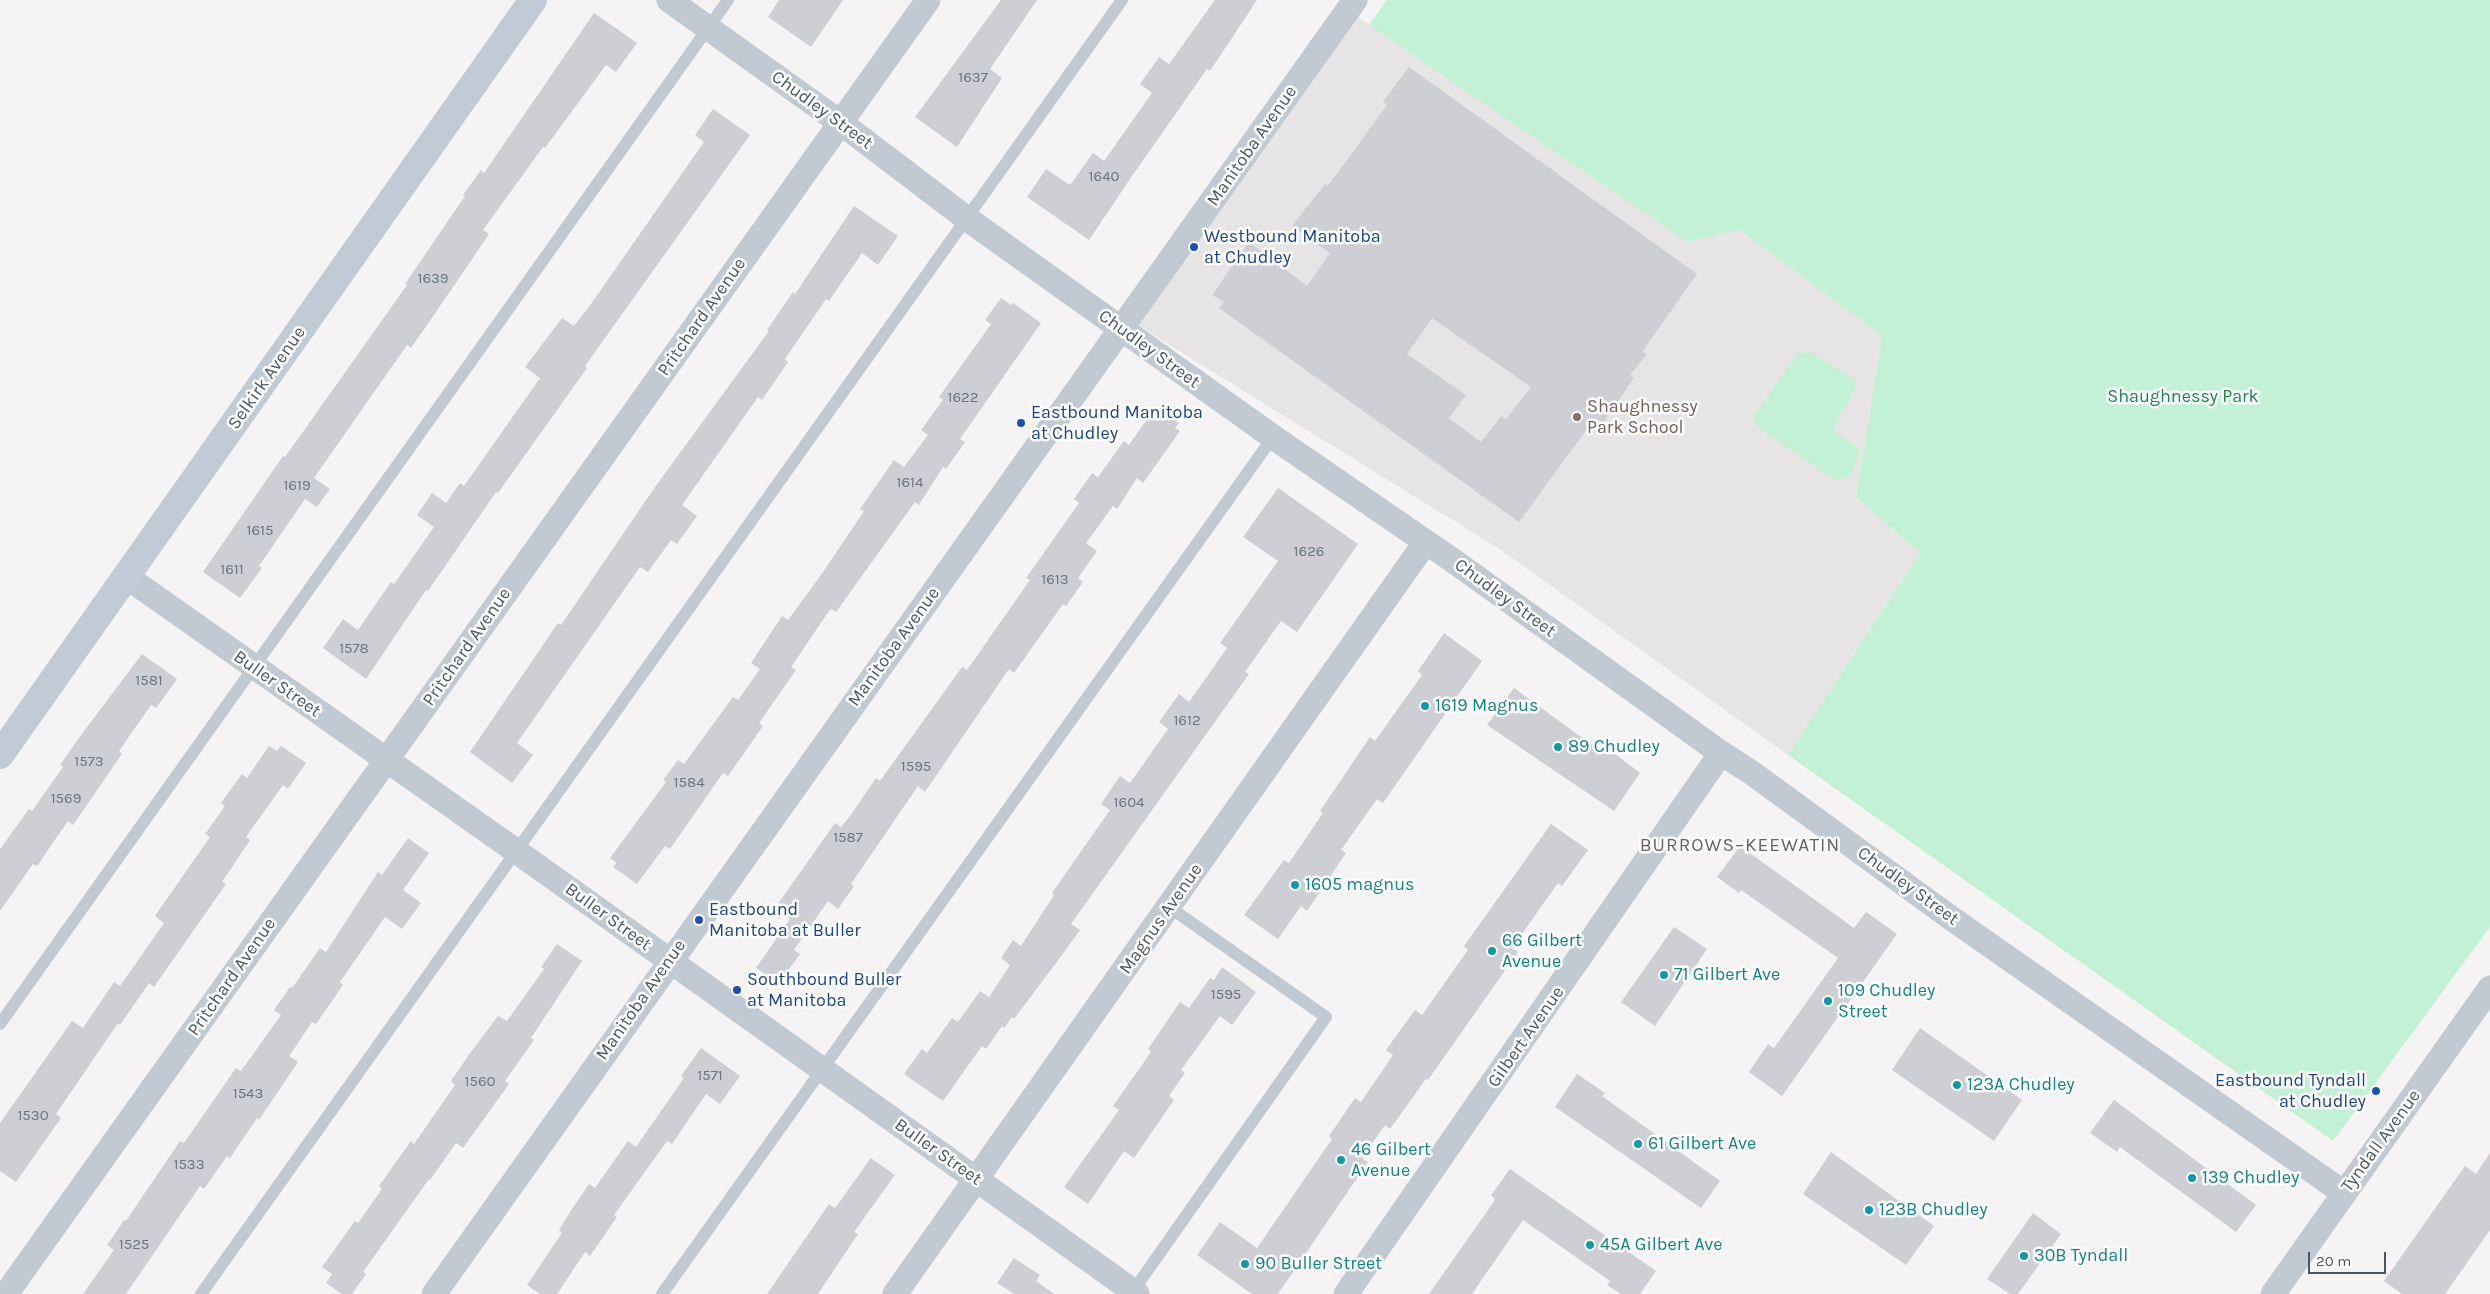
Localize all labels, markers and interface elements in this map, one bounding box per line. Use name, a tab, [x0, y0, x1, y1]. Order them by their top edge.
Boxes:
street label: Chudley Street	[767, 66, 877, 154]
house number: 1637	[958, 69, 988, 87]
street label: Manitoba Avenue	[1202, 82, 1302, 210]
house number: 1640	[1089, 168, 1119, 186]
place label: Westbound Manitoba at Chudley	[1204, 226, 1381, 268]
marker: Westbound Manitoba at Chudley	[1188, 241, 1200, 253]
street label: Pritchard Avenue	[653, 254, 751, 380]
house number: 1639	[417, 270, 449, 288]
street label: Chudley Street	[1094, 305, 1204, 393]
street label: Selkirk Avenue	[223, 322, 311, 434]
park label: Shaughnessy Park	[2107, 386, 2259, 408]
house number: 1622	[948, 389, 978, 407]
place label: Shaughnessy Park School	[1587, 396, 1698, 438]
place label: Eastbound Manitoba at Chudley	[1031, 402, 1203, 444]
marker: Shaughnessy Park School	[1571, 411, 1583, 423]
marker: Eastbound Manitoba at Chudley	[1015, 417, 1027, 429]
house number: 1614	[897, 474, 923, 492]
house number: 1619	[283, 477, 311, 495]
house number: 1615	[247, 522, 273, 540]
house number: 1626	[1294, 543, 1324, 561]
street label: Chudley Street	[1450, 554, 1560, 642]
house number: 1611	[220, 561, 244, 579]
house number: 1613	[1041, 571, 1069, 589]
street label: Manitoba Avenue	[844, 583, 944, 711]
street label: Pritchard Avenue	[418, 584, 516, 710]
house number: 1578	[339, 640, 369, 658]
street label: Buller Street	[229, 646, 325, 722]
house number: 1581	[135, 672, 163, 690]
place label: 1619 Magnus	[1435, 695, 1538, 717]
marker: 1619 Magnus	[1419, 700, 1431, 712]
house number: 1612	[1173, 712, 1201, 730]
place label: 89 Chudley	[1568, 736, 1660, 758]
marker: 89 Chudley	[1552, 741, 1564, 753]
house number: 1573	[74, 753, 104, 771]
house number: 1595	[901, 758, 931, 776]
house number: 1584	[673, 774, 705, 792]
house number: 1569	[51, 790, 81, 808]
house number: 1604	[1114, 794, 1144, 812]
house number: 1587	[833, 829, 863, 847]
district label: BURROWS–KEEWATIN	[1638, 835, 1842, 857]
street label: Chudley Street	[1853, 842, 1963, 930]
street label: Magnus Avenue	[1115, 860, 1207, 978]
place label: 1605 magnus	[1305, 874, 1415, 896]
street label: Buller Street	[561, 878, 655, 956]
marker: 1605 magnus	[1289, 879, 1301, 891]
place label: Eastbound Manitoba at Buller	[709, 899, 861, 942]
street label: Pritchard Avenue	[183, 914, 281, 1040]
marker: Eastbound Manitoba at Buller	[693, 914, 705, 926]
place label: 66 Gilbert Avenue	[1502, 930, 1582, 972]
street label: Manitoba Avenue	[591, 936, 691, 1064]
marker: 66 Gilbert Avenue	[1486, 945, 1498, 957]
place label: 71 Gilbert Ave	[1674, 964, 1780, 986]
place label: Southbound Buller at Manitoba	[747, 969, 901, 1012]
marker: 71 Gilbert Ave	[1658, 969, 1670, 981]
place label: 109 Chudley Street	[1838, 980, 1935, 1022]
street label: Gilbert Avenue	[1483, 982, 1569, 1092]
marker: Southbound Buller at Manitoba	[731, 984, 743, 996]
house number: 1595	[1211, 986, 1241, 1004]
marker: 109 Chudley Street	[1822, 995, 1834, 1007]
house number: 1571	[697, 1067, 723, 1085]
place label: Eastbound Tyndall at Chudley	[2215, 1070, 2366, 1112]
house number: 1560	[465, 1073, 495, 1091]
place label: 123A Chudley	[1967, 1074, 2075, 1096]
marker: 123A Chudley	[1951, 1079, 1963, 1091]
house number: 1543	[233, 1085, 263, 1103]
marker: Eastbound Tyndall at Chudley	[2370, 1085, 2382, 1097]
street label: Tyndall Avenue	[2337, 1086, 2425, 1196]
house number: 1530	[17, 1107, 49, 1125]
street label: Buller Street	[890, 1114, 986, 1190]
place label: 61 Gilbert Ave	[1648, 1133, 1756, 1155]
marker: 61 Gilbert Ave	[1632, 1138, 1644, 1150]
place label: 46 Gilbert Avenue	[1351, 1139, 1431, 1182]
marker: 46 Gilbert Avenue	[1335, 1154, 1347, 1166]
house number: 1533	[173, 1156, 205, 1174]
place label: 139 Chudley	[2202, 1167, 2299, 1189]
marker: 139 Chudley	[2186, 1172, 2198, 1184]
place label: 123B Chudley	[1879, 1199, 1988, 1221]
marker: 123B Chudley	[1863, 1204, 1875, 1216]
place label: 45A Gilbert Ave	[1600, 1234, 1723, 1256]
house number: 1525	[119, 1236, 149, 1254]
marker: 45A Gilbert Ave	[1584, 1239, 1596, 1251]
scale bar	[2310, 1242, 2388, 1274]
place label: 30B Tyndall	[2034, 1245, 2128, 1267]
marker: 30B Tyndall	[2018, 1250, 2030, 1262]
text: 20 m	[2316, 1252, 2351, 1270]
place label: 90 Buller Street	[1255, 1253, 1382, 1275]
marker: 90 Buller Street	[1239, 1258, 1251, 1270]

